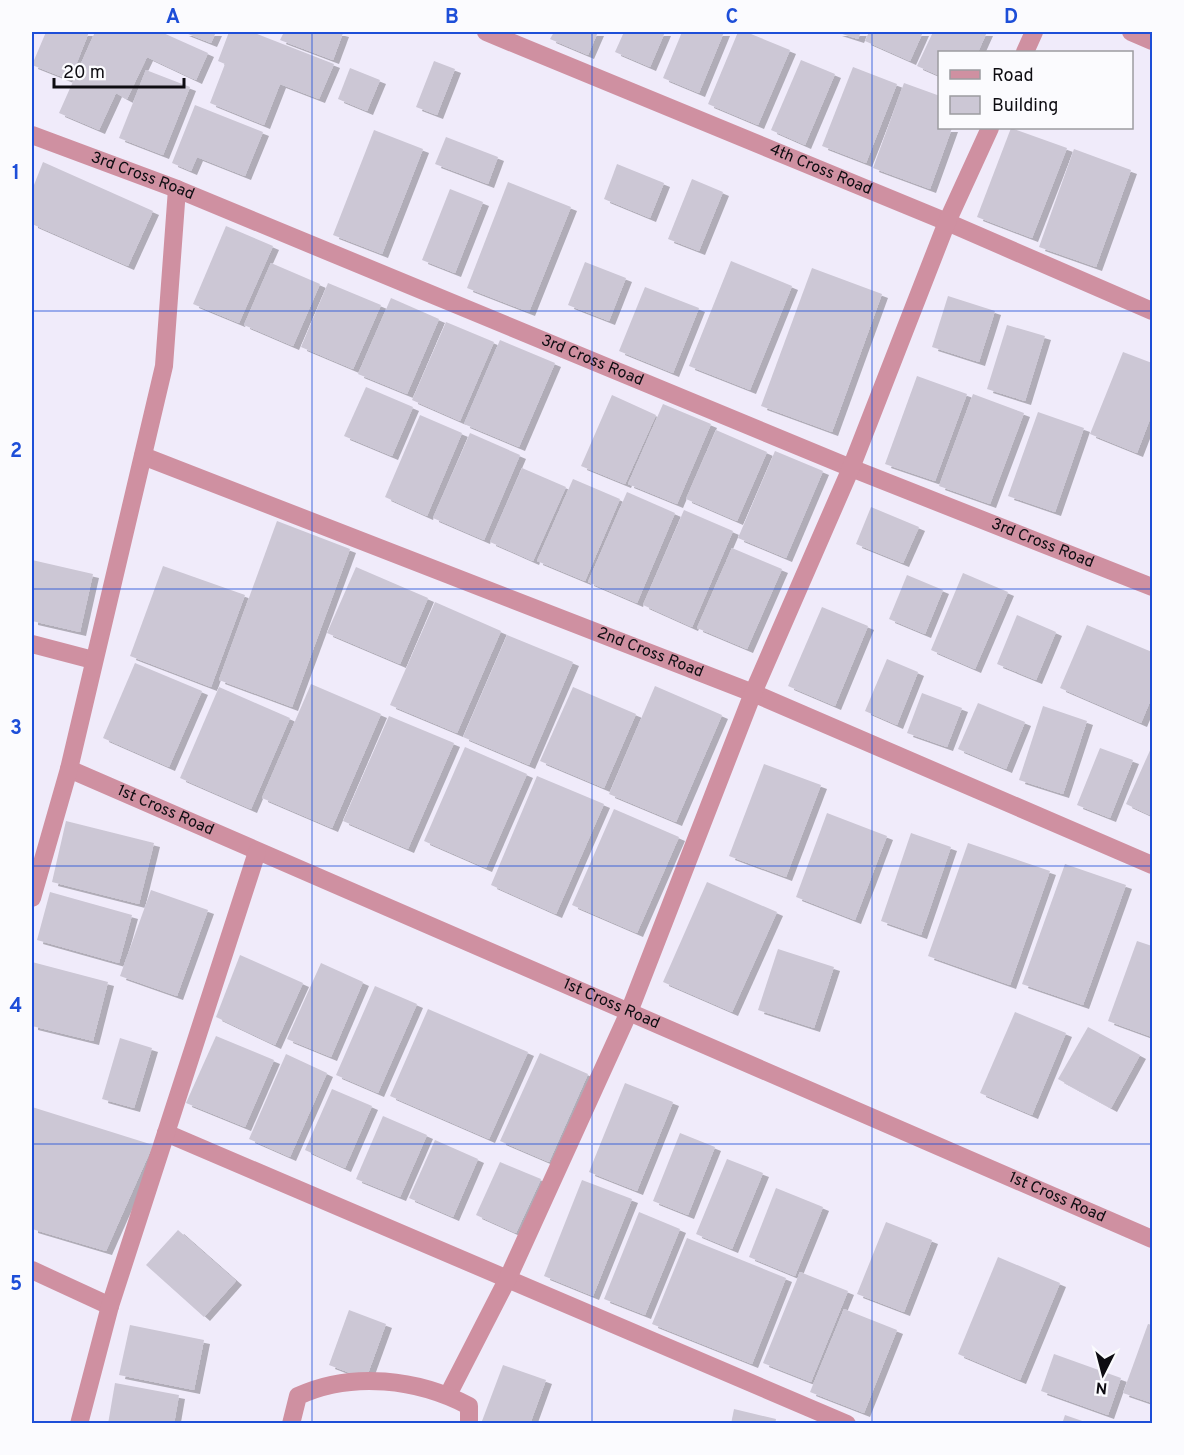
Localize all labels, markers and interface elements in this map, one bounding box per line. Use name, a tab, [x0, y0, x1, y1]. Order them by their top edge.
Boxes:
text: A	[166, 5, 180, 31]
text: B	[445, 5, 459, 31]
text: C	[726, 5, 738, 31]
text: D	[1004, 5, 1018, 31]
scale bar	[54, 51, 184, 89]
legend	[938, 51, 1133, 129]
text: 20 m	[63, 62, 105, 85]
text: Road	[992, 65, 1034, 88]
text: Building	[992, 95, 1058, 118]
street label: 4th Cross Road	[766, 140, 875, 200]
street label: 3rd Cross Road	[88, 148, 197, 205]
text: 1	[12, 161, 20, 187]
street label: 3rd Cross Road	[538, 331, 646, 391]
text: 2	[10, 439, 22, 465]
street label: 3rd Cross Road	[988, 514, 1097, 573]
street label: 2nd Cross Road	[594, 623, 706, 683]
text: 3	[10, 716, 22, 742]
street label: 1st Cross Road	[114, 781, 217, 841]
street label: 1st Cross Road	[560, 974, 663, 1034]
text: 4	[10, 994, 22, 1020]
street label: 1st Cross Road	[1005, 1168, 1109, 1228]
text: 5	[10, 1272, 22, 1298]
north arrow	[1073, 1344, 1133, 1404]
text: N	[1095, 1376, 1108, 1397]

